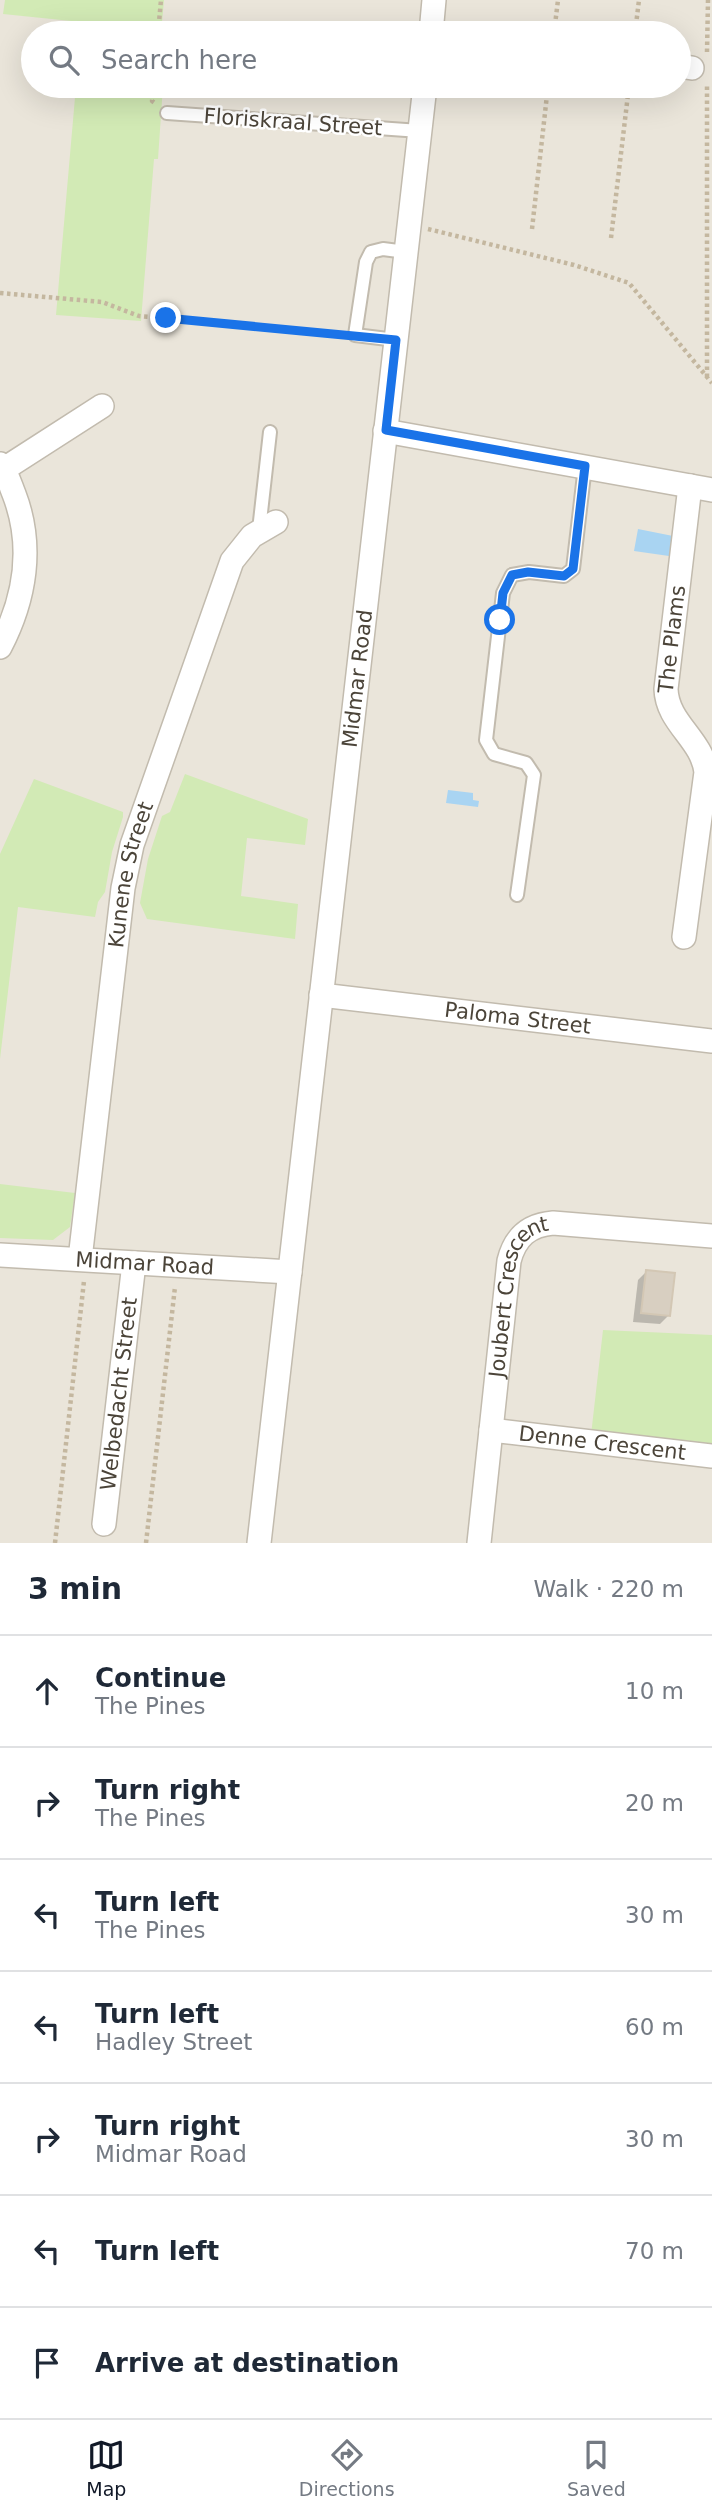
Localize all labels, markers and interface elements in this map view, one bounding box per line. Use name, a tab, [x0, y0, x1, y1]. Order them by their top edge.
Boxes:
search box	[21, 21, 691, 98]
icon: search	[45, 41, 83, 79]
text: Search here	[101, 45, 257, 75]
street label: Floriskraal Street	[203, 104, 383, 140]
route end	[150, 302, 181, 333]
street label: The Plams	[653, 584, 690, 696]
route start	[484, 604, 515, 635]
street label: Midmar Road	[338, 608, 377, 749]
street label: Kunene Street	[104, 798, 158, 949]
street label: Paloma Street	[443, 998, 592, 1039]
street label: Joubert Crescent	[484, 1212, 551, 1381]
street label: Midmar Road	[75, 1247, 215, 1280]
street label: Welbedacht Street	[96, 1296, 142, 1492]
street label: Denne Crescent	[517, 1421, 687, 1465]
text: 3 min	[28, 1571, 122, 1606]
text: Walk · 220 m	[533, 1576, 684, 1602]
text: Continue	[95, 1663, 226, 1693]
icon: ahead	[28, 1672, 66, 1710]
text: 10 m	[625, 1678, 684, 1704]
text: The Pines	[95, 1693, 206, 1719]
text: Turn right	[95, 1775, 240, 1805]
icon: right	[28, 1784, 66, 1822]
text: 20 m	[625, 1790, 684, 1816]
text: The Pines	[95, 1805, 206, 1831]
text: Turn left	[95, 1887, 219, 1917]
icon: left	[28, 1896, 66, 1934]
text: 30 m	[625, 1902, 684, 1928]
text: The Pines	[95, 1917, 206, 1943]
text: Turn left	[95, 1999, 219, 2029]
icon: left	[28, 2008, 66, 2046]
text: 60 m	[625, 2014, 684, 2040]
text: Hadley Street	[95, 2029, 252, 2055]
text: Turn right	[95, 2111, 240, 2141]
icon: right	[28, 2120, 66, 2158]
text: 30 m	[625, 2126, 684, 2152]
text: Midmar Road	[95, 2141, 247, 2167]
icon: left	[28, 2232, 66, 2270]
text: Turn left	[95, 2236, 219, 2266]
text: 70 m	[625, 2238, 684, 2264]
icon: arrive	[28, 2344, 66, 2382]
text: Arrive at destination	[95, 2348, 399, 2378]
tab: Map	[86, 2436, 126, 2500]
tab: Directions	[299, 2436, 395, 2500]
tab: Saved	[567, 2436, 626, 2500]

